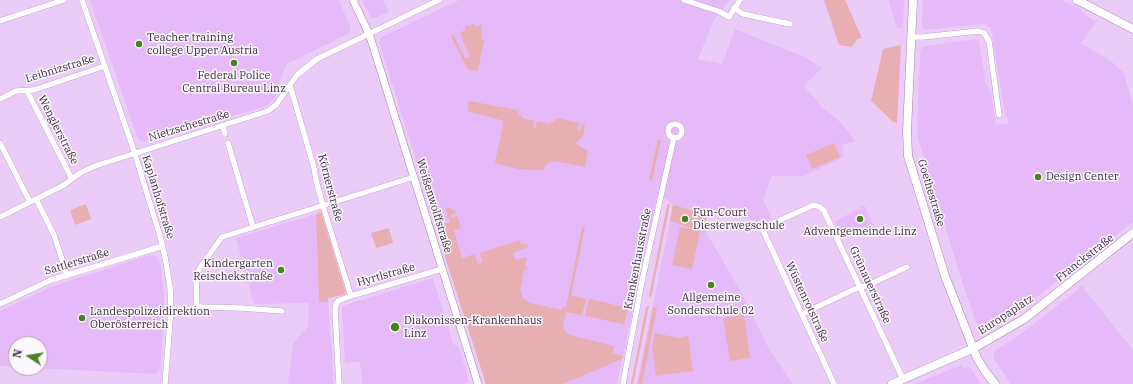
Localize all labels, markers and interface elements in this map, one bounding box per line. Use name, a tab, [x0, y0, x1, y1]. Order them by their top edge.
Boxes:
place label: Teacher training college Upper Austria	[147, 31, 258, 57]
marker: Teacher training college Upper Austria	[134, 39, 144, 49]
street label: Leibnizstraße	[24, 52, 96, 86]
marker: Federal Police Central Bureau Linz	[229, 58, 239, 68]
place label: Federal Police Central Bureau Linz	[182, 69, 286, 95]
street label: Wenglerstraße	[35, 93, 81, 167]
street label: Nietzschestraße	[147, 107, 231, 145]
street label: Körnerstraße	[315, 153, 345, 223]
street label: Kaplanhofstraße	[139, 154, 177, 240]
street label: Weißenwolffstraße	[413, 157, 455, 255]
street label: Goethestraße	[914, 158, 948, 228]
place label: Design Center	[1046, 170, 1119, 184]
marker: Design Center	[1033, 172, 1043, 182]
place label: Fun-Court Diesterwegschule	[693, 206, 785, 232]
street label: Krankenhausstraße	[622, 207, 654, 311]
marker: Fun-Court Diesterwegschule	[680, 214, 690, 224]
marker: Adventgemeinde Linz	[855, 214, 865, 224]
place label: Adventgemeinde Linz	[803, 225, 917, 239]
street label: Franckstraße	[1054, 231, 1116, 285]
street label: Grünauerstraße	[846, 244, 894, 326]
street label: Sattlerstraße	[43, 246, 111, 278]
place label: Kindergarten Reischekstraße	[193, 257, 273, 283]
street label: Hyrtlstraße	[355, 260, 417, 290]
street label: Wüstenrotstraße	[783, 260, 831, 344]
marker: Kindergarten Reischekstraße	[276, 265, 286, 275]
marker: Allgemeine Sonderschule 02	[706, 280, 716, 290]
place label: Allgemeine Sonderschule 02	[668, 291, 754, 317]
street label: Europaplatz	[976, 292, 1036, 338]
place label: Landespolizeidirektion Oberösterreich	[90, 305, 210, 331]
marker: Landespolizeidirektion Oberösterreich	[77, 313, 87, 323]
place label: Diakonissen-Krankenhaus Linz	[404, 314, 542, 340]
marker: Diakonissen-Krankenhaus Linz	[389, 321, 401, 333]
north arrow	[8, 336, 48, 376]
text: N	[9, 348, 25, 359]

